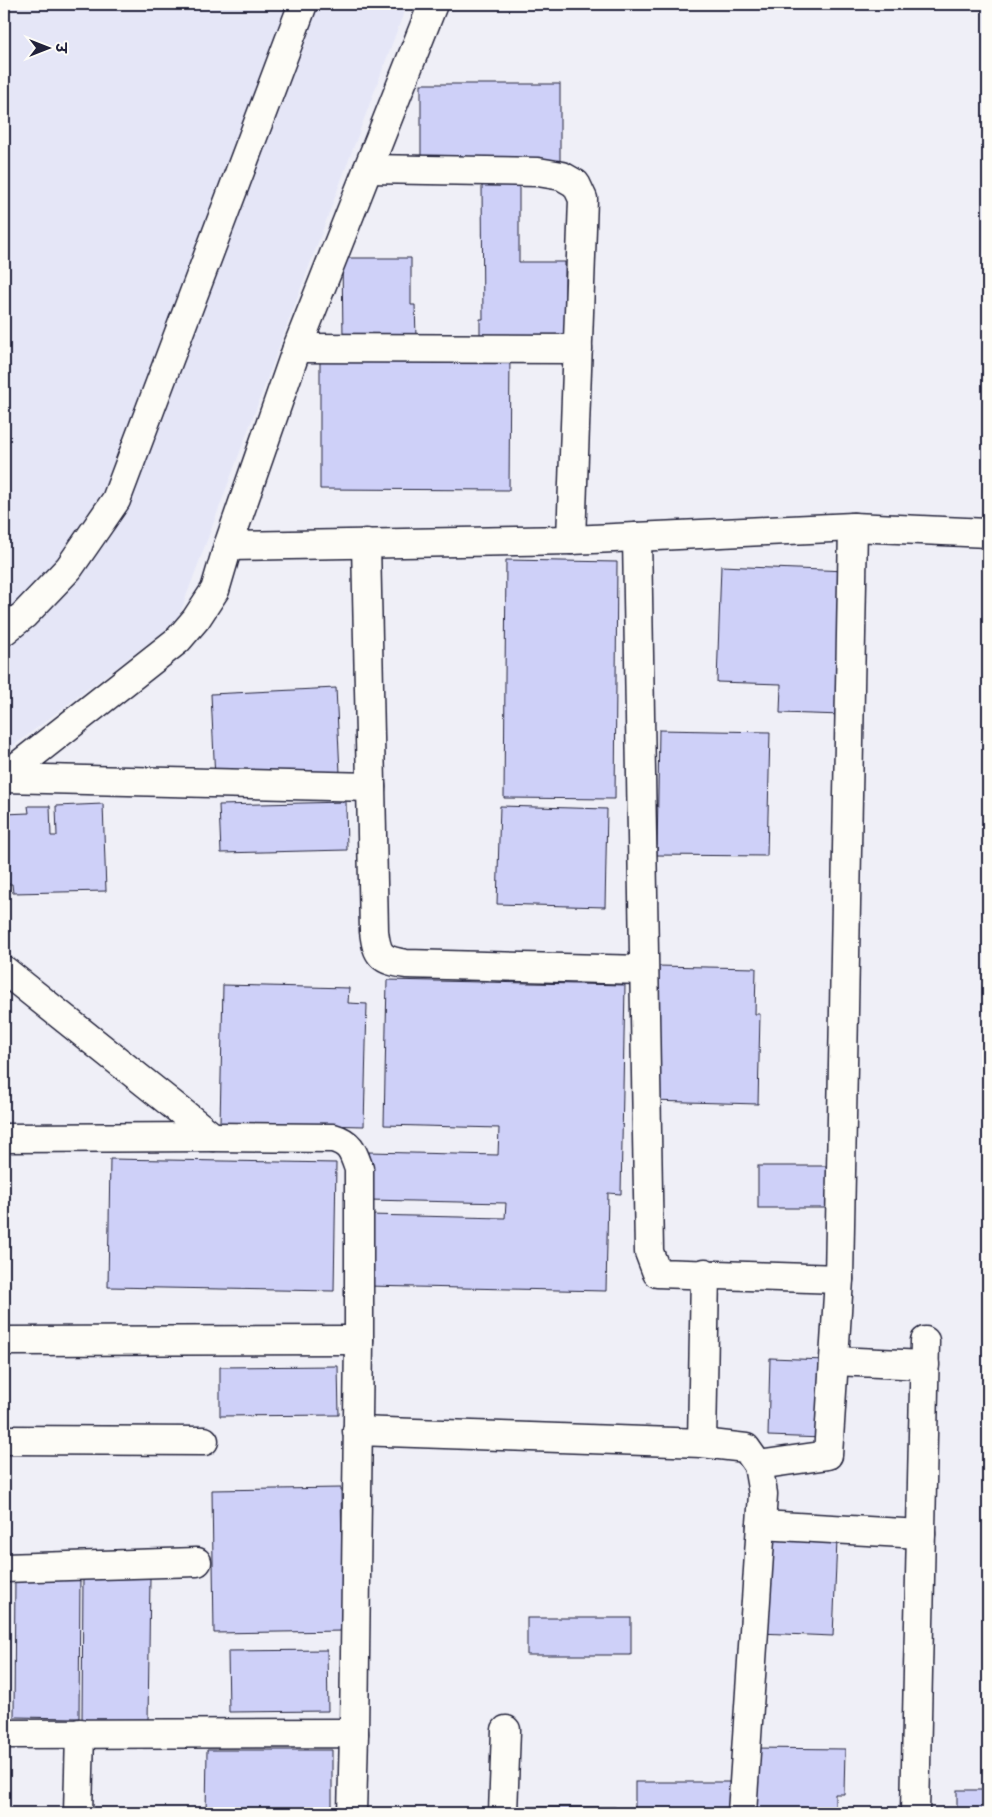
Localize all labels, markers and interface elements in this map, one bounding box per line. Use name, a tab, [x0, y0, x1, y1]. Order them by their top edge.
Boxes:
north arrow	[22, 22, 72, 72]
text: उ	[52, 41, 69, 54]

